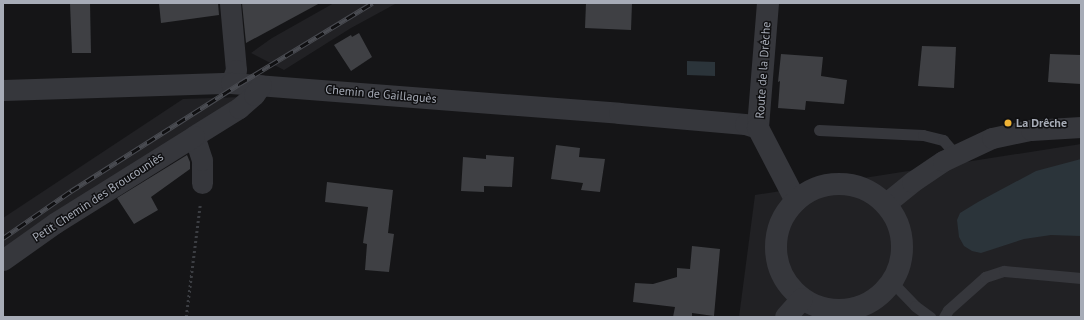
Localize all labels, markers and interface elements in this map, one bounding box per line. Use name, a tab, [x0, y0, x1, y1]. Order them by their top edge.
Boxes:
street label: Route de la Drêche	[752, 21, 774, 119]
street label: Chemin de Gaillaguès	[325, 82, 437, 106]
place label: La Drêche	[1016, 116, 1067, 130]
marker: La Drêche	[1003, 118, 1013, 128]
street label: Petit Chemin des Broucouniès	[30, 149, 166, 245]

